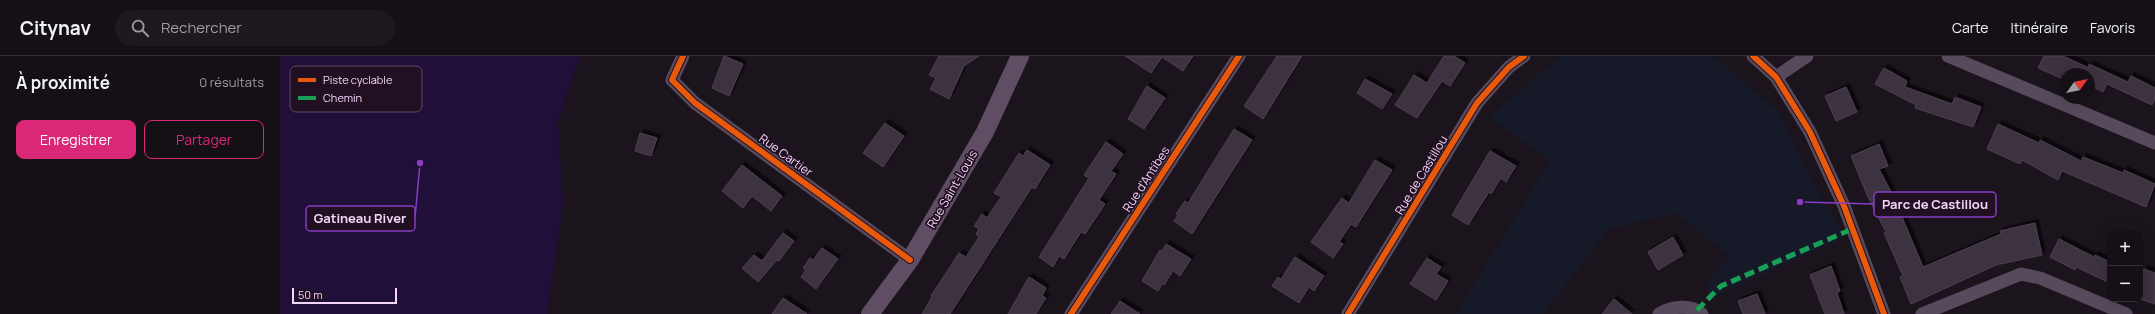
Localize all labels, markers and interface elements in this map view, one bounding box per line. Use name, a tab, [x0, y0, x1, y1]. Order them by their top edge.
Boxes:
search box	[115, 10, 395, 46]
text: Citynav	[20, 15, 91, 41]
icon: search	[129, 17, 151, 39]
text: Rechercher	[161, 17, 242, 38]
text: Carte	[1952, 18, 1988, 37]
text: Itinéraire	[2010, 18, 2068, 37]
text: Favoris	[2090, 18, 2135, 37]
legend	[290, 66, 422, 112]
north arrow	[2059, 68, 2095, 104]
text: À proximité	[16, 71, 110, 94]
text: Piste cyclable	[323, 72, 393, 87]
text: 0 résultats	[199, 73, 264, 91]
text: Chemin	[323, 90, 362, 105]
button: Enregistrer	[16, 120, 136, 159]
button: Partager	[144, 120, 264, 159]
street label: Rue Cartier	[756, 130, 817, 181]
street label: Rue de Castillou	[1391, 132, 1451, 218]
street label: Rue d'Antibes	[1118, 143, 1174, 215]
street label: Rue Saint-Louis	[923, 147, 981, 231]
callout: Parc de Castillou	[1874, 192, 1996, 217]
text: Parc de Castillou	[1882, 195, 1988, 213]
callout: Gatineau River	[306, 206, 415, 231]
text: Gatineau River	[314, 209, 406, 227]
map controls	[2107, 230, 2143, 302]
button: +	[2107, 230, 2143, 266]
button: −	[2107, 266, 2143, 302]
scale bar	[292, 286, 397, 305]
text: 50 m	[298, 287, 323, 302]

